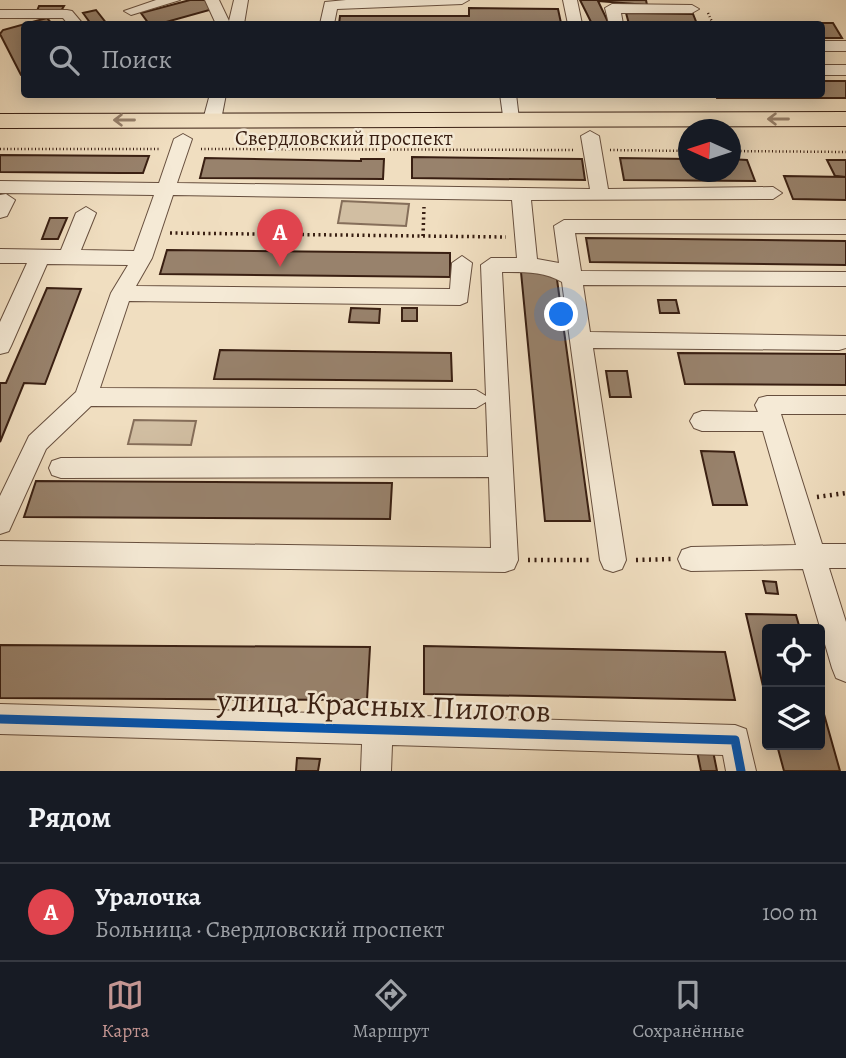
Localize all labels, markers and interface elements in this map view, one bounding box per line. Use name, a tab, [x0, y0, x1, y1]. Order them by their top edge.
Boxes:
search box	[21, 21, 825, 98]
icon: search	[45, 41, 83, 79]
text: Поиск	[101, 42, 172, 77]
one-way arrow	[767, 112, 790, 126]
one-way arrow	[113, 113, 136, 127]
north arrow	[678, 119, 741, 182]
street label: Свердловский проспект	[235, 124, 453, 152]
pin: A	[257, 209, 303, 267]
your location	[544, 297, 578, 331]
map controls	[762, 624, 825, 750]
button: locate	[762, 624, 825, 687]
street label: улица Красных Пилотов	[215, 677, 552, 733]
button: layers	[762, 687, 825, 750]
text: Рядом	[28, 797, 111, 837]
text: Уралочка	[95, 879, 201, 914]
text: A	[44, 897, 58, 928]
text: 100 m	[762, 897, 818, 928]
text: Больница · Свердловский проспект	[95, 914, 444, 945]
tab: Карта	[102, 976, 149, 1044]
tab: Маршрут	[352, 976, 429, 1044]
tab: Сохранённые	[632, 976, 744, 1044]

